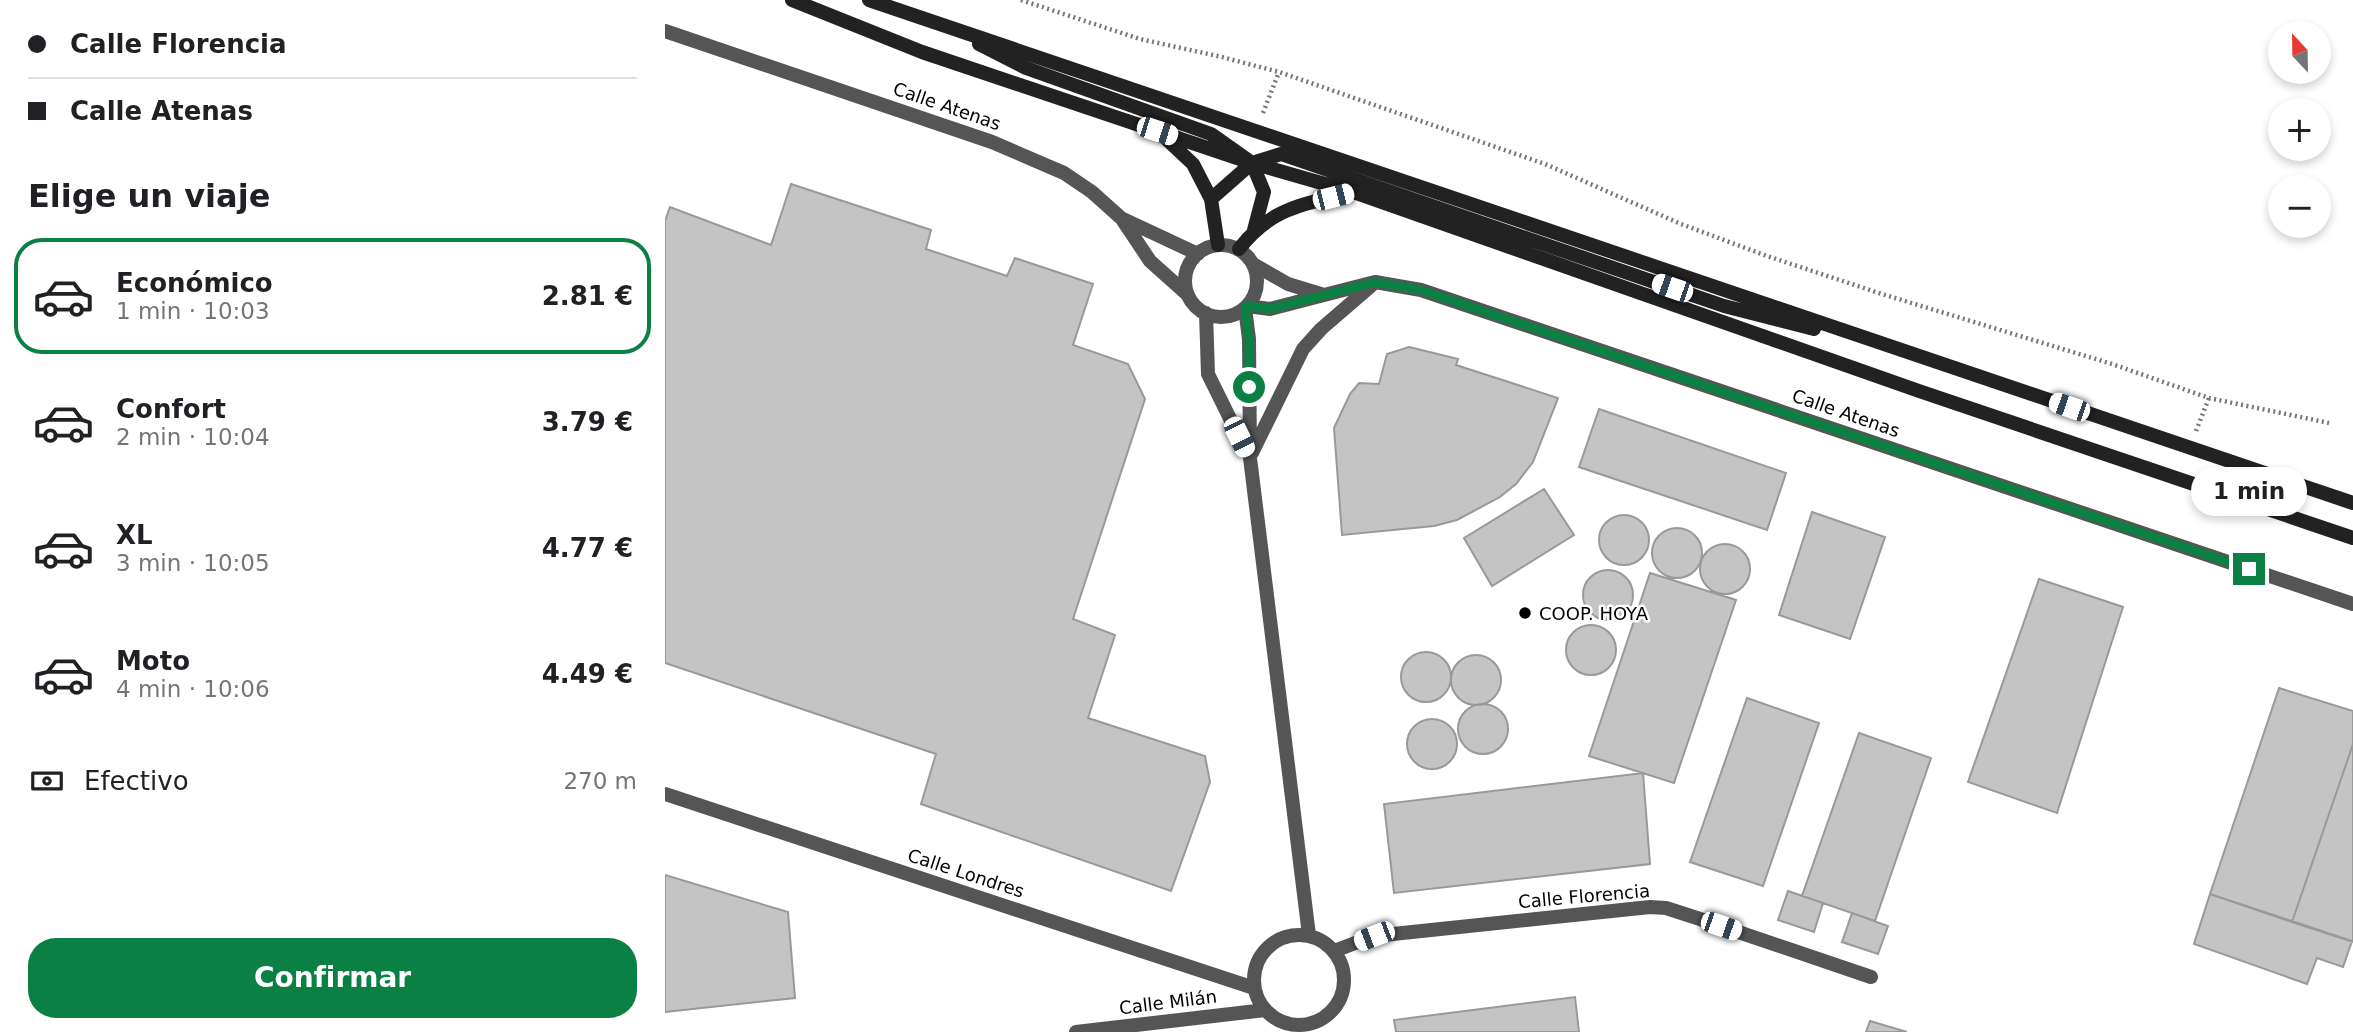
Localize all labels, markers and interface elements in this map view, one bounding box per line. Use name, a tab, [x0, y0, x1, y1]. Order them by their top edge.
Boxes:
north arrow	[2268, 21, 2331, 84]
map controls	[2268, 21, 2331, 238]
text: Calle Florencia	[70, 29, 287, 59]
street label: Calle Atenas	[890, 78, 1004, 134]
text: Calle Atenas	[70, 96, 253, 126]
button: +	[2268, 98, 2331, 161]
car	[1134, 115, 1181, 147]
button: −	[2268, 175, 2331, 238]
text: Elige un viaje	[28, 177, 270, 215]
car	[1311, 182, 1356, 212]
icon: car	[32, 265, 95, 328]
text: Económico	[116, 268, 273, 298]
car	[1649, 271, 1696, 305]
text: 2.81 €	[542, 281, 633, 311]
text: 1 min · 10:03	[116, 298, 270, 324]
route start	[1233, 371, 1265, 403]
street label: Calle Atenas	[1789, 385, 1903, 441]
car	[2046, 390, 2093, 424]
icon: car	[32, 391, 95, 454]
text: Confort	[116, 394, 226, 424]
text: 3.79 €	[542, 407, 633, 437]
car	[1221, 414, 1258, 460]
text: 2 min · 10:04	[116, 424, 270, 450]
callout: 1 min	[2191, 468, 2307, 516]
text: 1 min	[2213, 478, 2285, 504]
icon: car	[32, 517, 95, 580]
text: XL	[116, 520, 153, 550]
text: 4.77 €	[542, 533, 633, 563]
text: 3 min · 10:05	[116, 550, 270, 576]
route end	[2233, 553, 2265, 585]
place label: COOP. HOYA	[1539, 603, 1649, 624]
marker: COOP. HOYA	[1517, 605, 1533, 621]
icon: car	[32, 643, 95, 706]
text: Moto	[116, 646, 190, 676]
text: 4.49 €	[542, 659, 633, 689]
text: 4 min · 10:06	[116, 676, 270, 702]
icon: cash	[28, 762, 66, 800]
text: Efectivo	[84, 766, 189, 796]
text: 270 m	[563, 768, 637, 794]
street label: Calle Londres	[905, 844, 1027, 902]
street label: Calle Florencia	[1517, 880, 1651, 912]
car	[1698, 909, 1745, 943]
car	[1351, 919, 1398, 953]
button: Confirmar	[28, 938, 637, 1018]
street label: Calle Milán	[1118, 986, 1218, 1018]

